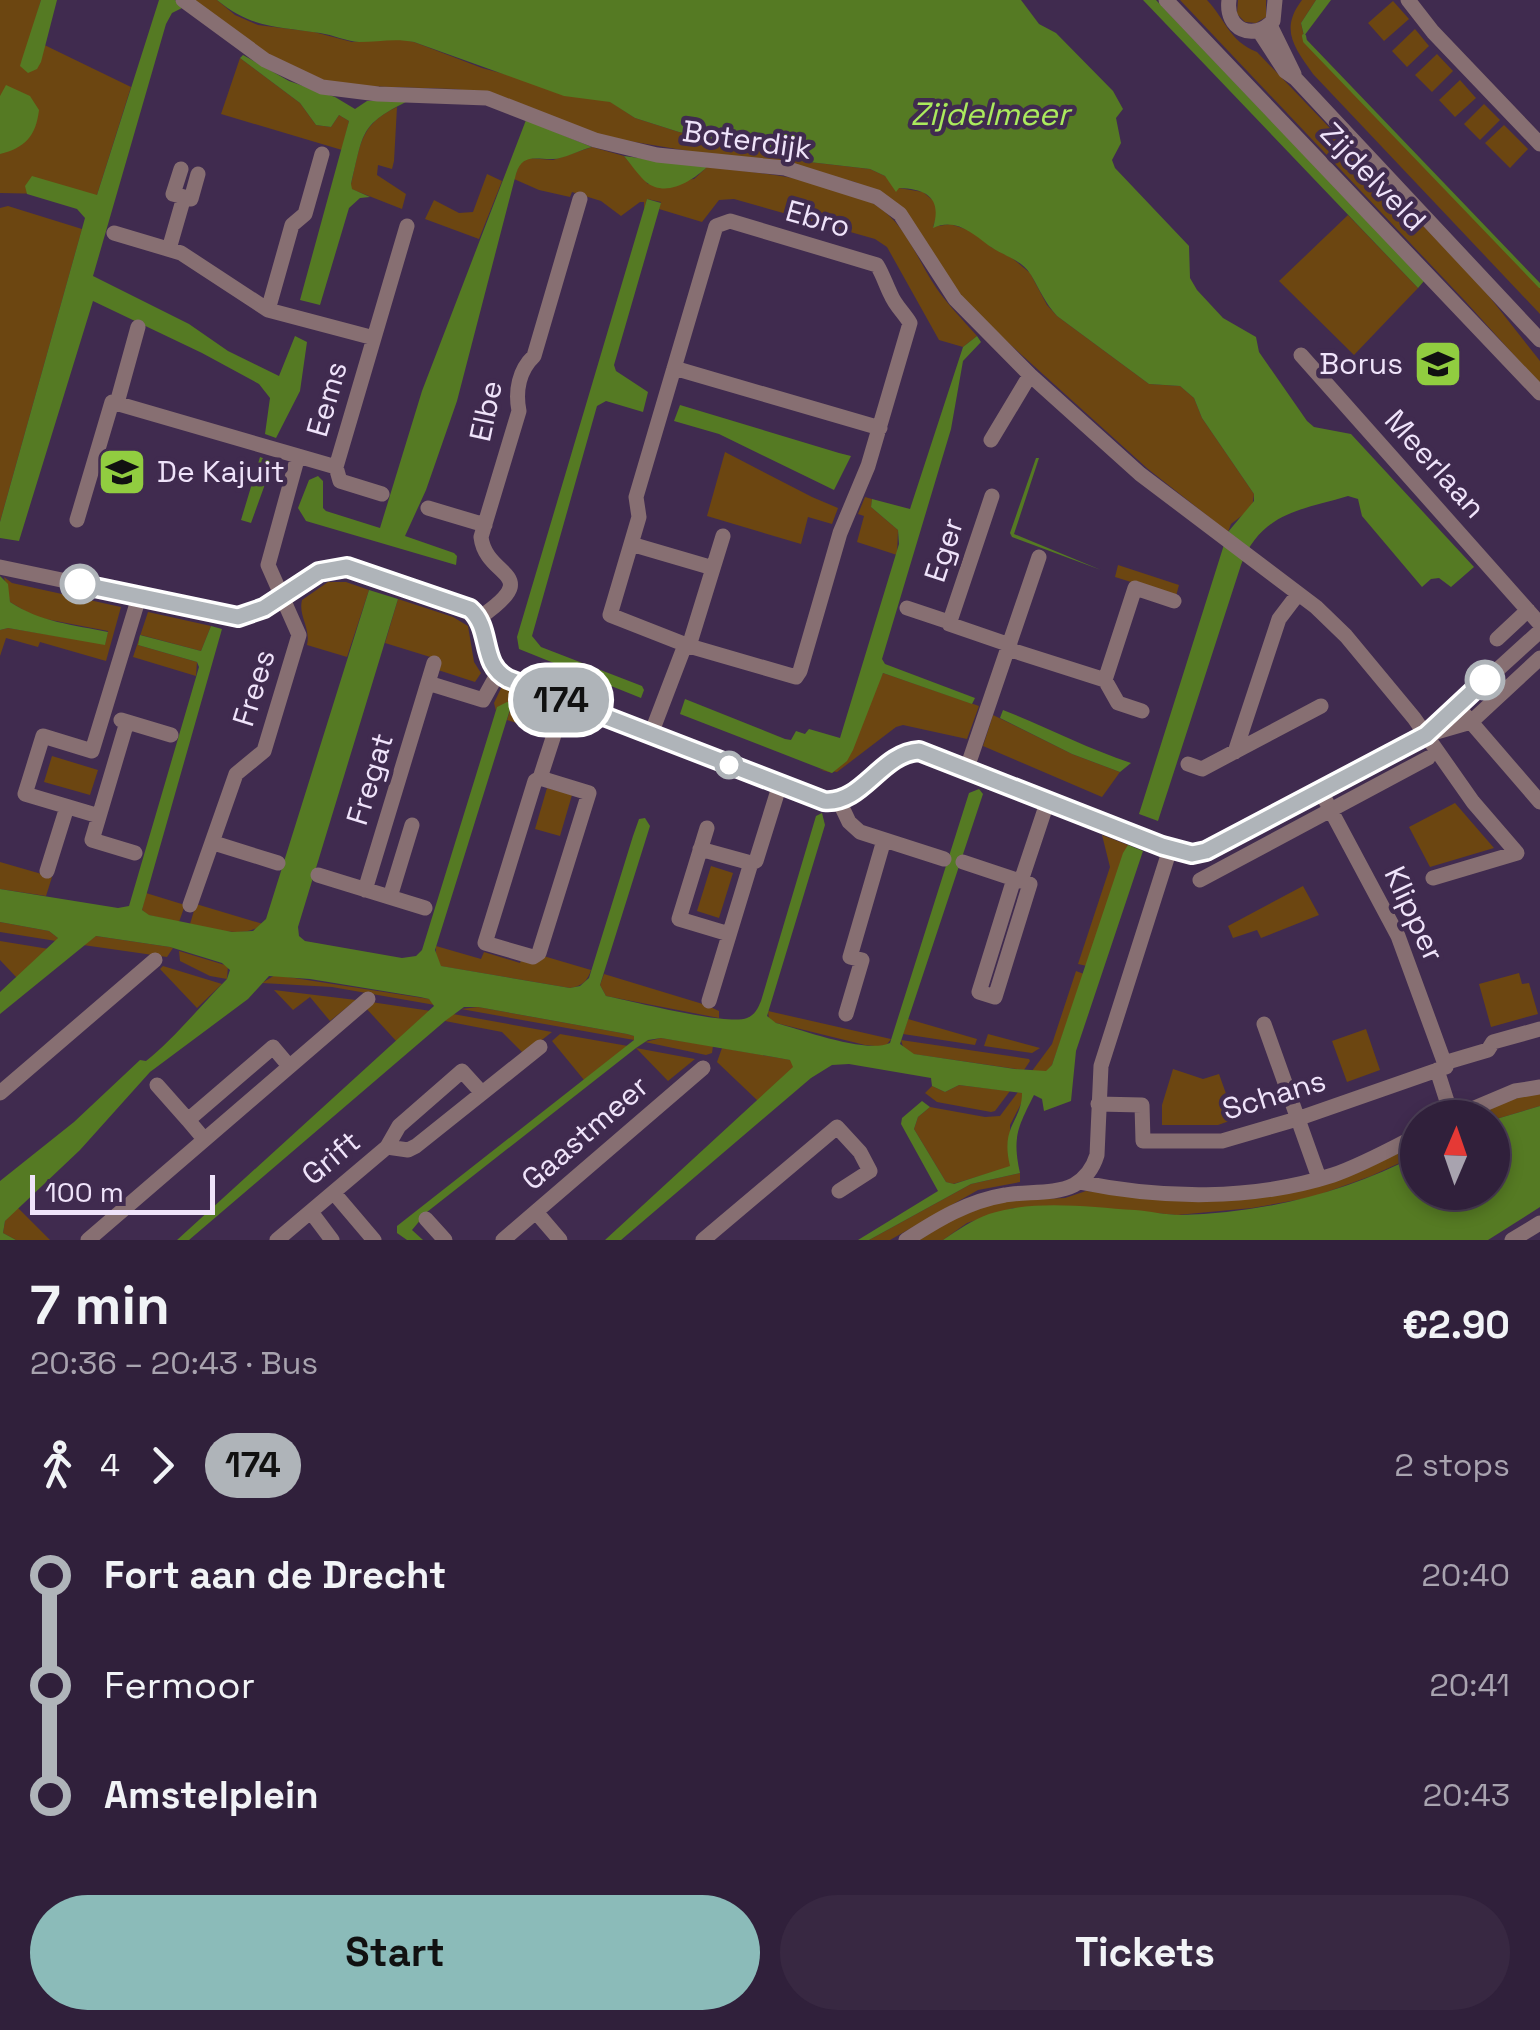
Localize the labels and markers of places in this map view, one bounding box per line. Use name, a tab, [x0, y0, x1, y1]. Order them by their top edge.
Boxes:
school or university icon: Borus	[1412, 338, 1464, 390]
place label: Borus	[1319, 344, 1403, 383]
school or university icon: De Kajuit	[96, 446, 148, 498]
place label: De Kajuit	[157, 452, 285, 491]
unlabelled marker	[61, 565, 99, 603]
unlabelled marker	[1466, 661, 1504, 699]
unlabelled marker	[716, 752, 742, 778]

